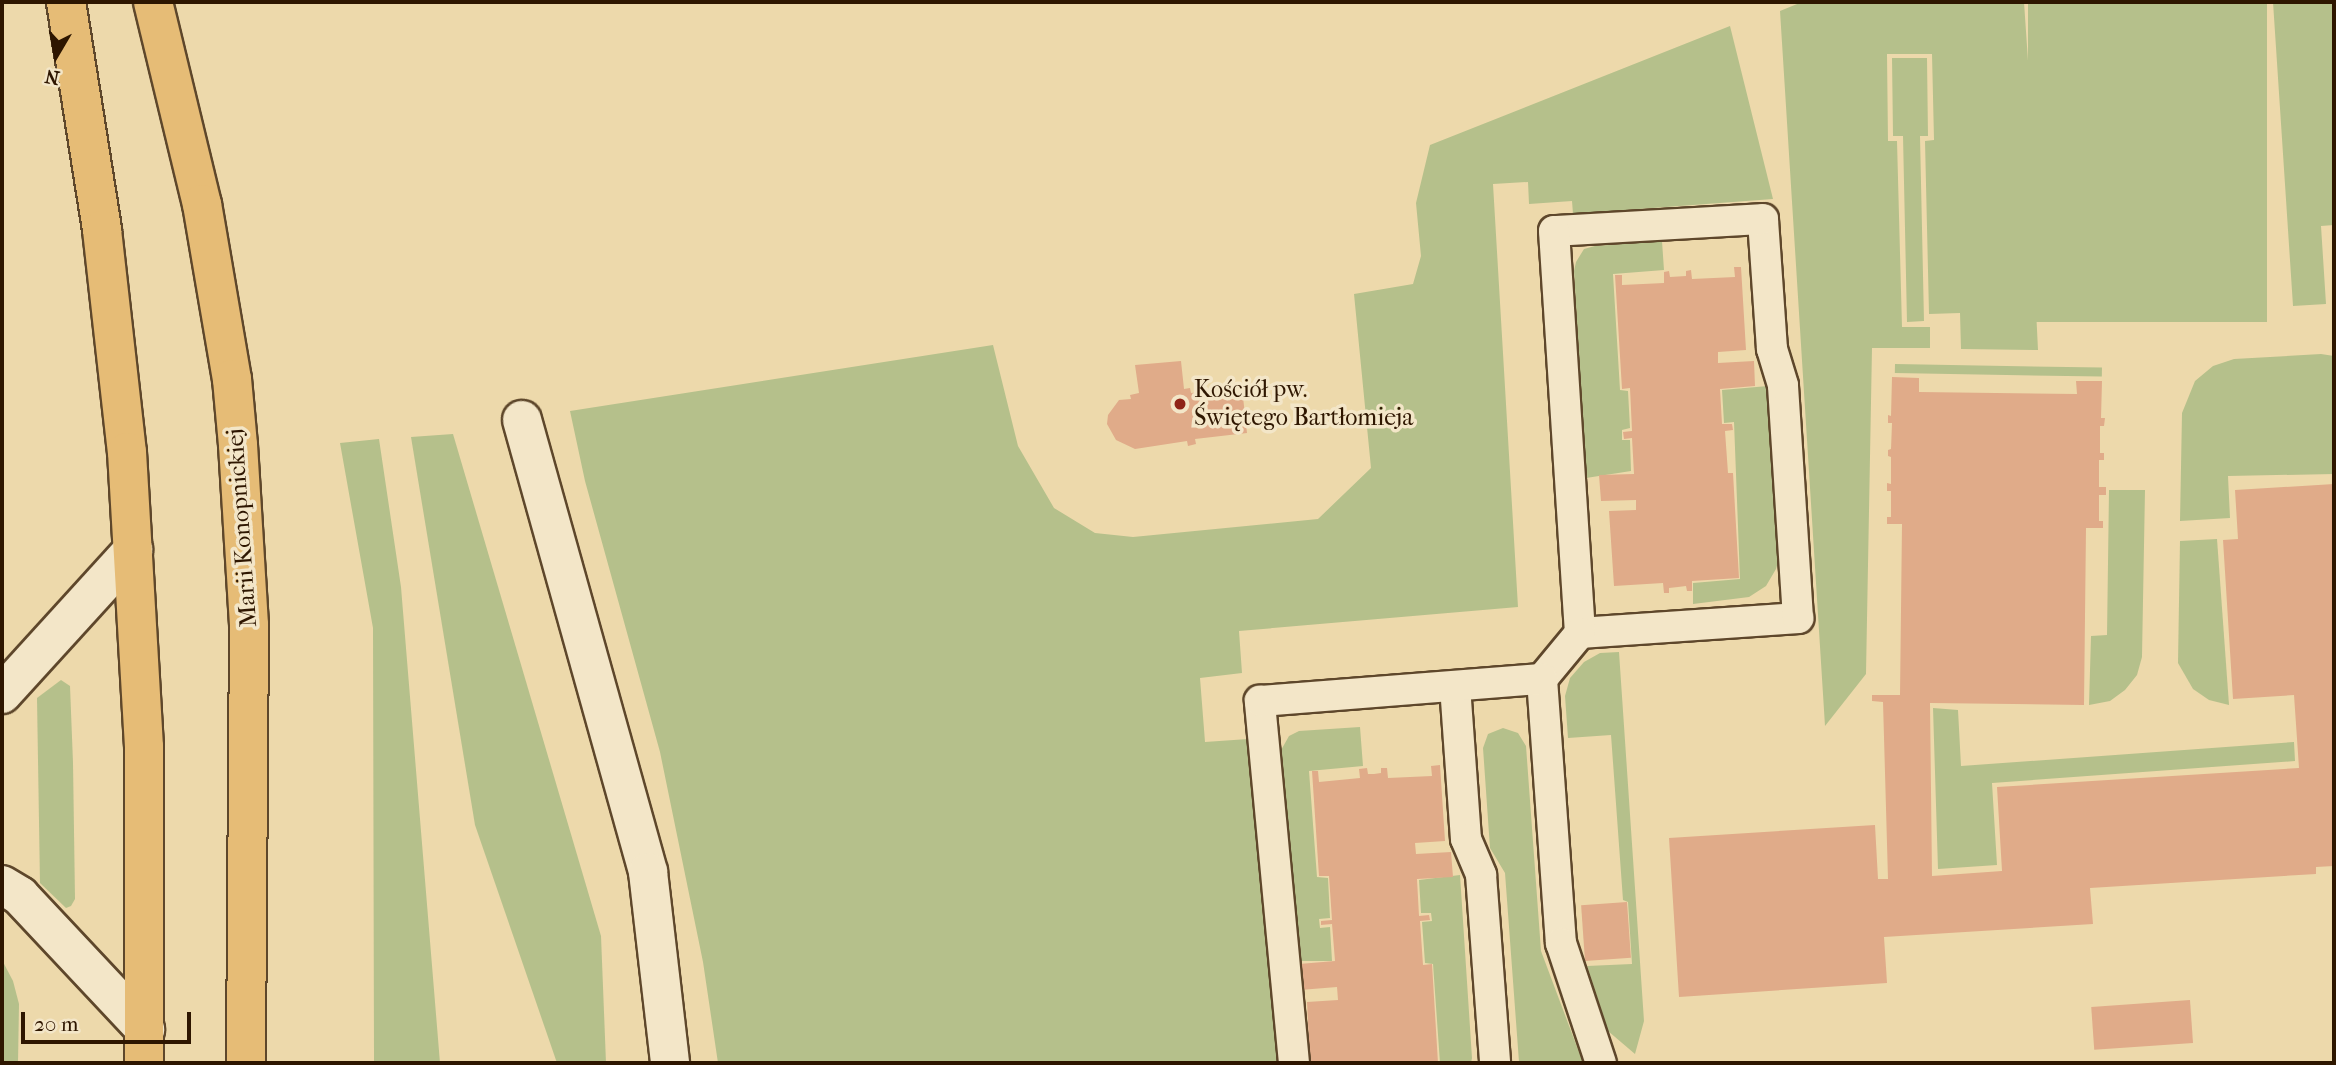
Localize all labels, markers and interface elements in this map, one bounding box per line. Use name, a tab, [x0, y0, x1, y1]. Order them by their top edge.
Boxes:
north arrow	[21, 21, 91, 91]
text: N	[43, 65, 61, 89]
place label: Kościół pw. Świętego Bartłomieja	[1194, 376, 1413, 432]
marker: Kościół pw. Świętego Bartłomieja	[1172, 396, 1188, 412]
street label: Marii Konopnickiej	[221, 428, 263, 628]
scale bar	[24, 998, 194, 1042]
text: 20 m	[34, 1012, 78, 1036]

